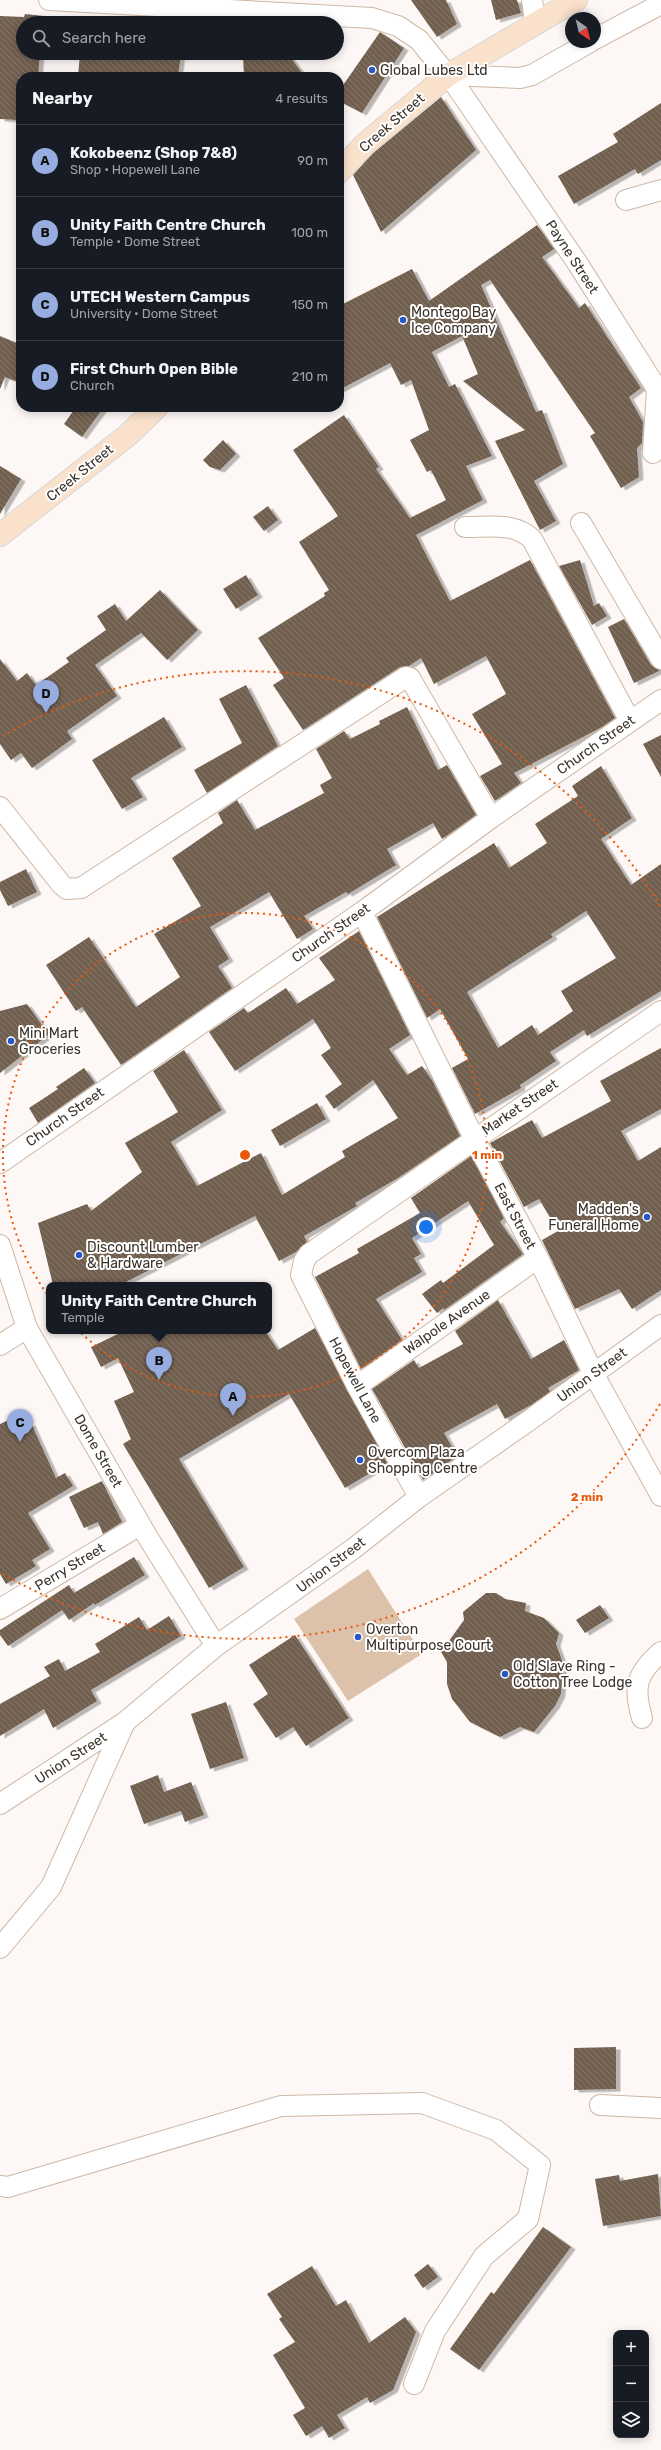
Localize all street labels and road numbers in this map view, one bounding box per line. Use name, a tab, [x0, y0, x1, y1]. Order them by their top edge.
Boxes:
street label: Creek Street	[356, 90, 429, 156]
street label: Payne Street	[542, 217, 602, 297]
street label: Creek Street	[43, 441, 117, 505]
street label: Church Street	[554, 711, 639, 778]
street label: Church Street	[289, 899, 374, 966]
street label: Market Street	[479, 1075, 562, 1139]
street label: Church Street	[23, 1083, 108, 1150]
street label: East Street	[490, 1180, 540, 1253]
street label: Walpole Avenue	[400, 1286, 494, 1358]
street label: Hopewell Lane	[325, 1334, 385, 1426]
street label: Union Street	[554, 1344, 631, 1406]
street label: Dome Street	[70, 1411, 126, 1491]
street label: Union Street	[293, 1533, 369, 1597]
street label: Perry Street	[32, 1539, 109, 1595]
street label: Union Street	[32, 1728, 110, 1787]

